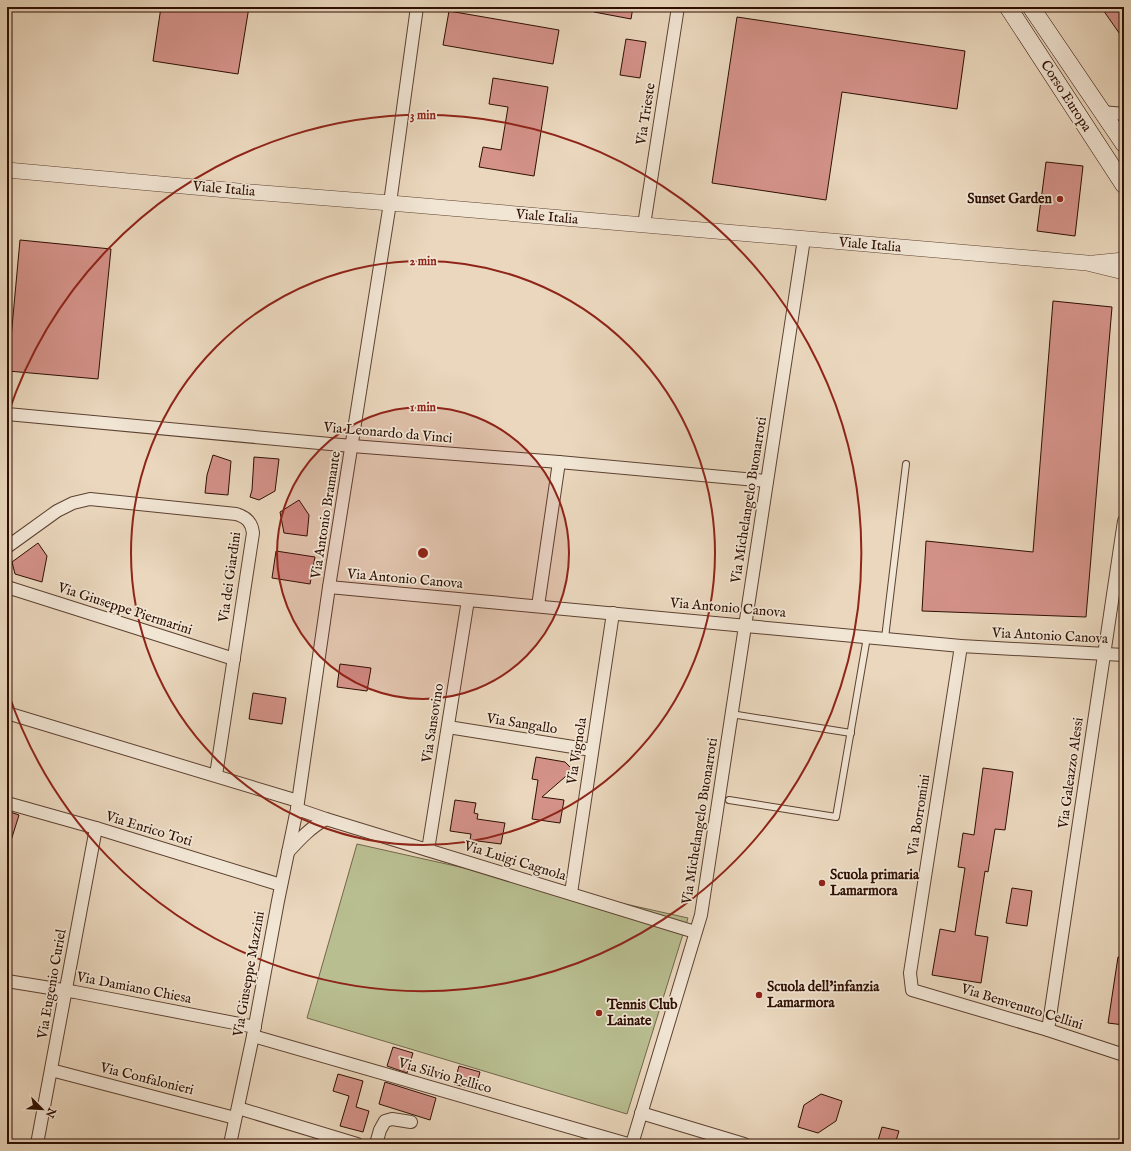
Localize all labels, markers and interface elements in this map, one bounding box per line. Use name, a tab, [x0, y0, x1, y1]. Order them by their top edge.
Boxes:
street label: Corso Europa	[1036, 57, 1096, 136]
street label: Via Trieste	[632, 81, 660, 147]
text: 3 min	[410, 108, 437, 123]
street label: Viale Italia	[191, 177, 257, 201]
place label: Sunset Garden	[967, 190, 1053, 208]
marker: Sunset Garden	[1055, 194, 1065, 204]
street label: Viale Italia	[514, 205, 580, 229]
street label: Viale Italia	[837, 233, 903, 257]
text: 2 min	[409, 254, 437, 269]
text: 1 min	[410, 400, 437, 415]
street label: Via Michelangelo Buonarroti	[727, 415, 771, 586]
street label: Via Leonardo da Vinci	[322, 418, 453, 448]
street label: Via Antonio Bramante	[307, 449, 345, 581]
street label: Via dei Giardini	[215, 530, 245, 624]
centre of rings	[416, 546, 430, 560]
street label: Via Antonio Canova	[345, 565, 465, 593]
street label: Via Giuseppe Piermarini	[55, 578, 195, 639]
street label: Via Antonio Canova	[668, 594, 788, 622]
street label: Via Antonio Canova	[991, 624, 1109, 648]
street label: Via Sansovino	[418, 682, 448, 765]
street label: Via Sangallo	[484, 709, 559, 739]
street label: Via Vignola	[563, 715, 591, 787]
street label: Via Galeazzo Alessi	[1054, 716, 1088, 831]
street label: Via Michelangelo Buonarroti	[678, 736, 722, 907]
street label: Via Borromini	[904, 773, 934, 858]
street label: Via Enrico Toti	[103, 807, 195, 851]
street label: Via Luigi Cagnola	[461, 837, 569, 885]
place label: Scuola primaria Lamarmora	[830, 866, 920, 900]
marker: Scuola primaria Lamarmora	[817, 878, 827, 888]
street label: Via Giuseppe Mazzini	[229, 910, 269, 1039]
street label: Via Eugenio Curiel	[33, 928, 71, 1041]
street label: Via Damiano Chiesa	[74, 968, 194, 1008]
place label: Scuola dell'infanzia Lamarmora	[767, 978, 880, 1012]
street label: Via Benvenuto Cellini	[958, 980, 1085, 1034]
marker: Scuola dell'infanzia Lamarmora	[754, 990, 764, 1000]
place label: Tennis Club Lainate	[606, 996, 678, 1030]
marker: Tennis Club Lainate	[594, 1008, 604, 1018]
street label: Via Silvio Pellico	[395, 1054, 494, 1098]
street label: Via Confalonieri	[97, 1058, 196, 1099]
north arrow	[22, 1089, 62, 1129]
text: N	[42, 1105, 59, 1120]

